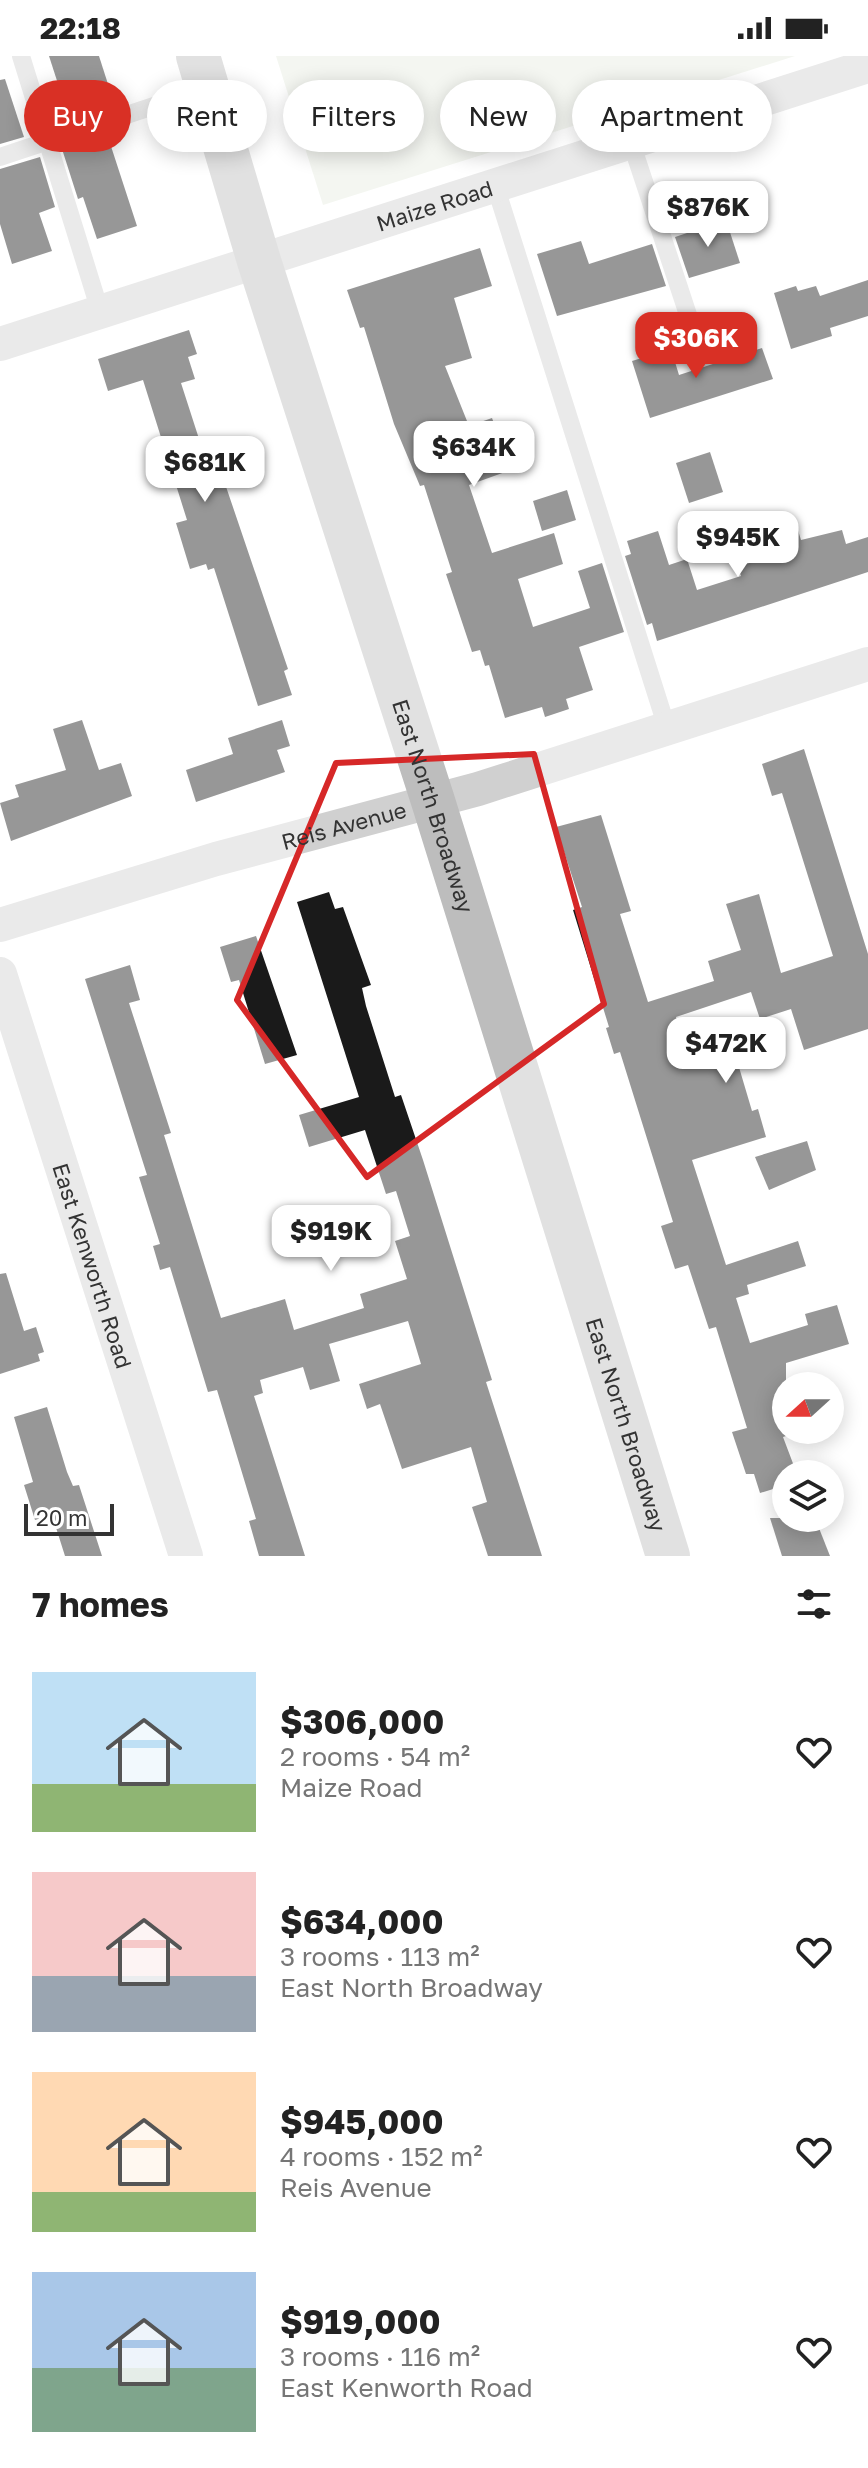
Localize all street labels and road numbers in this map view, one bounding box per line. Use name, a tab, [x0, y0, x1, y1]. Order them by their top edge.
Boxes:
street label: Maize Road	[373, 174, 496, 236]
street label: East North Broadway	[387, 696, 480, 916]
street label: Reis Avenue	[278, 795, 409, 854]
street label: East Kenworth Road	[48, 1159, 139, 1372]
street label: East North Broadway	[581, 1314, 673, 1535]

